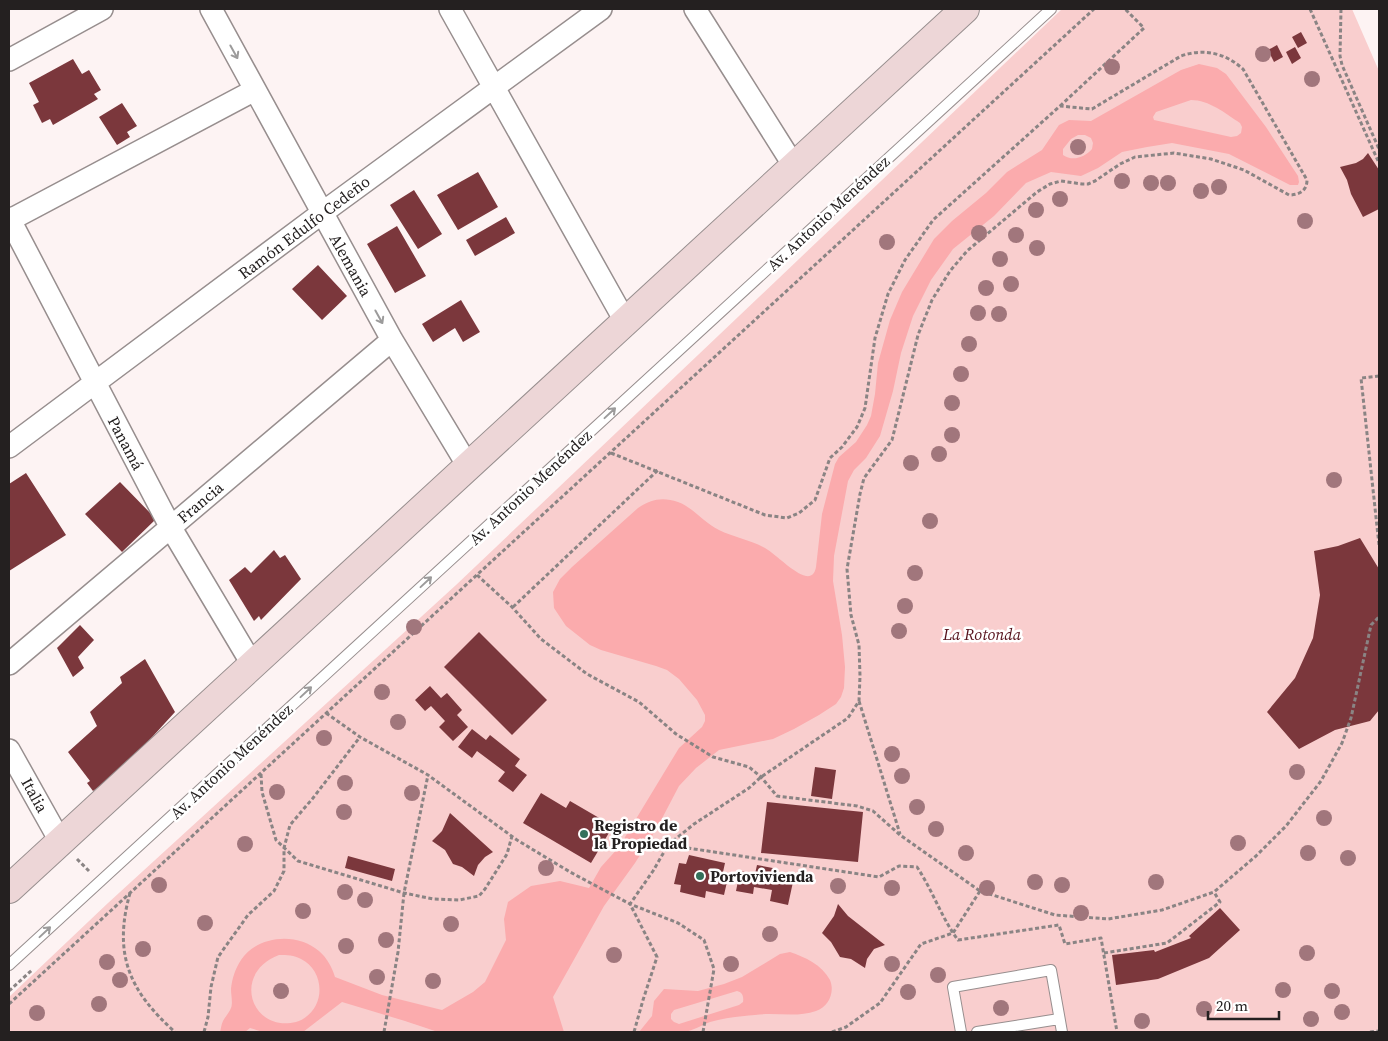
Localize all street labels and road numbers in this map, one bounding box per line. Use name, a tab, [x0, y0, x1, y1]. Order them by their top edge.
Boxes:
street label: Av. Antonio Menéndez	[762, 150, 894, 276]
street label: Ramón Edulfo Cedeño	[234, 170, 375, 284]
street label: Alemania	[325, 230, 378, 301]
street label: Panamá	[103, 412, 150, 474]
street label: Av. Antonio Menéndez	[464, 424, 596, 550]
street label: Francia	[172, 476, 228, 528]
street label: Av. Antonio Menéndez	[165, 698, 297, 824]
street label: Italia	[16, 774, 54, 817]

